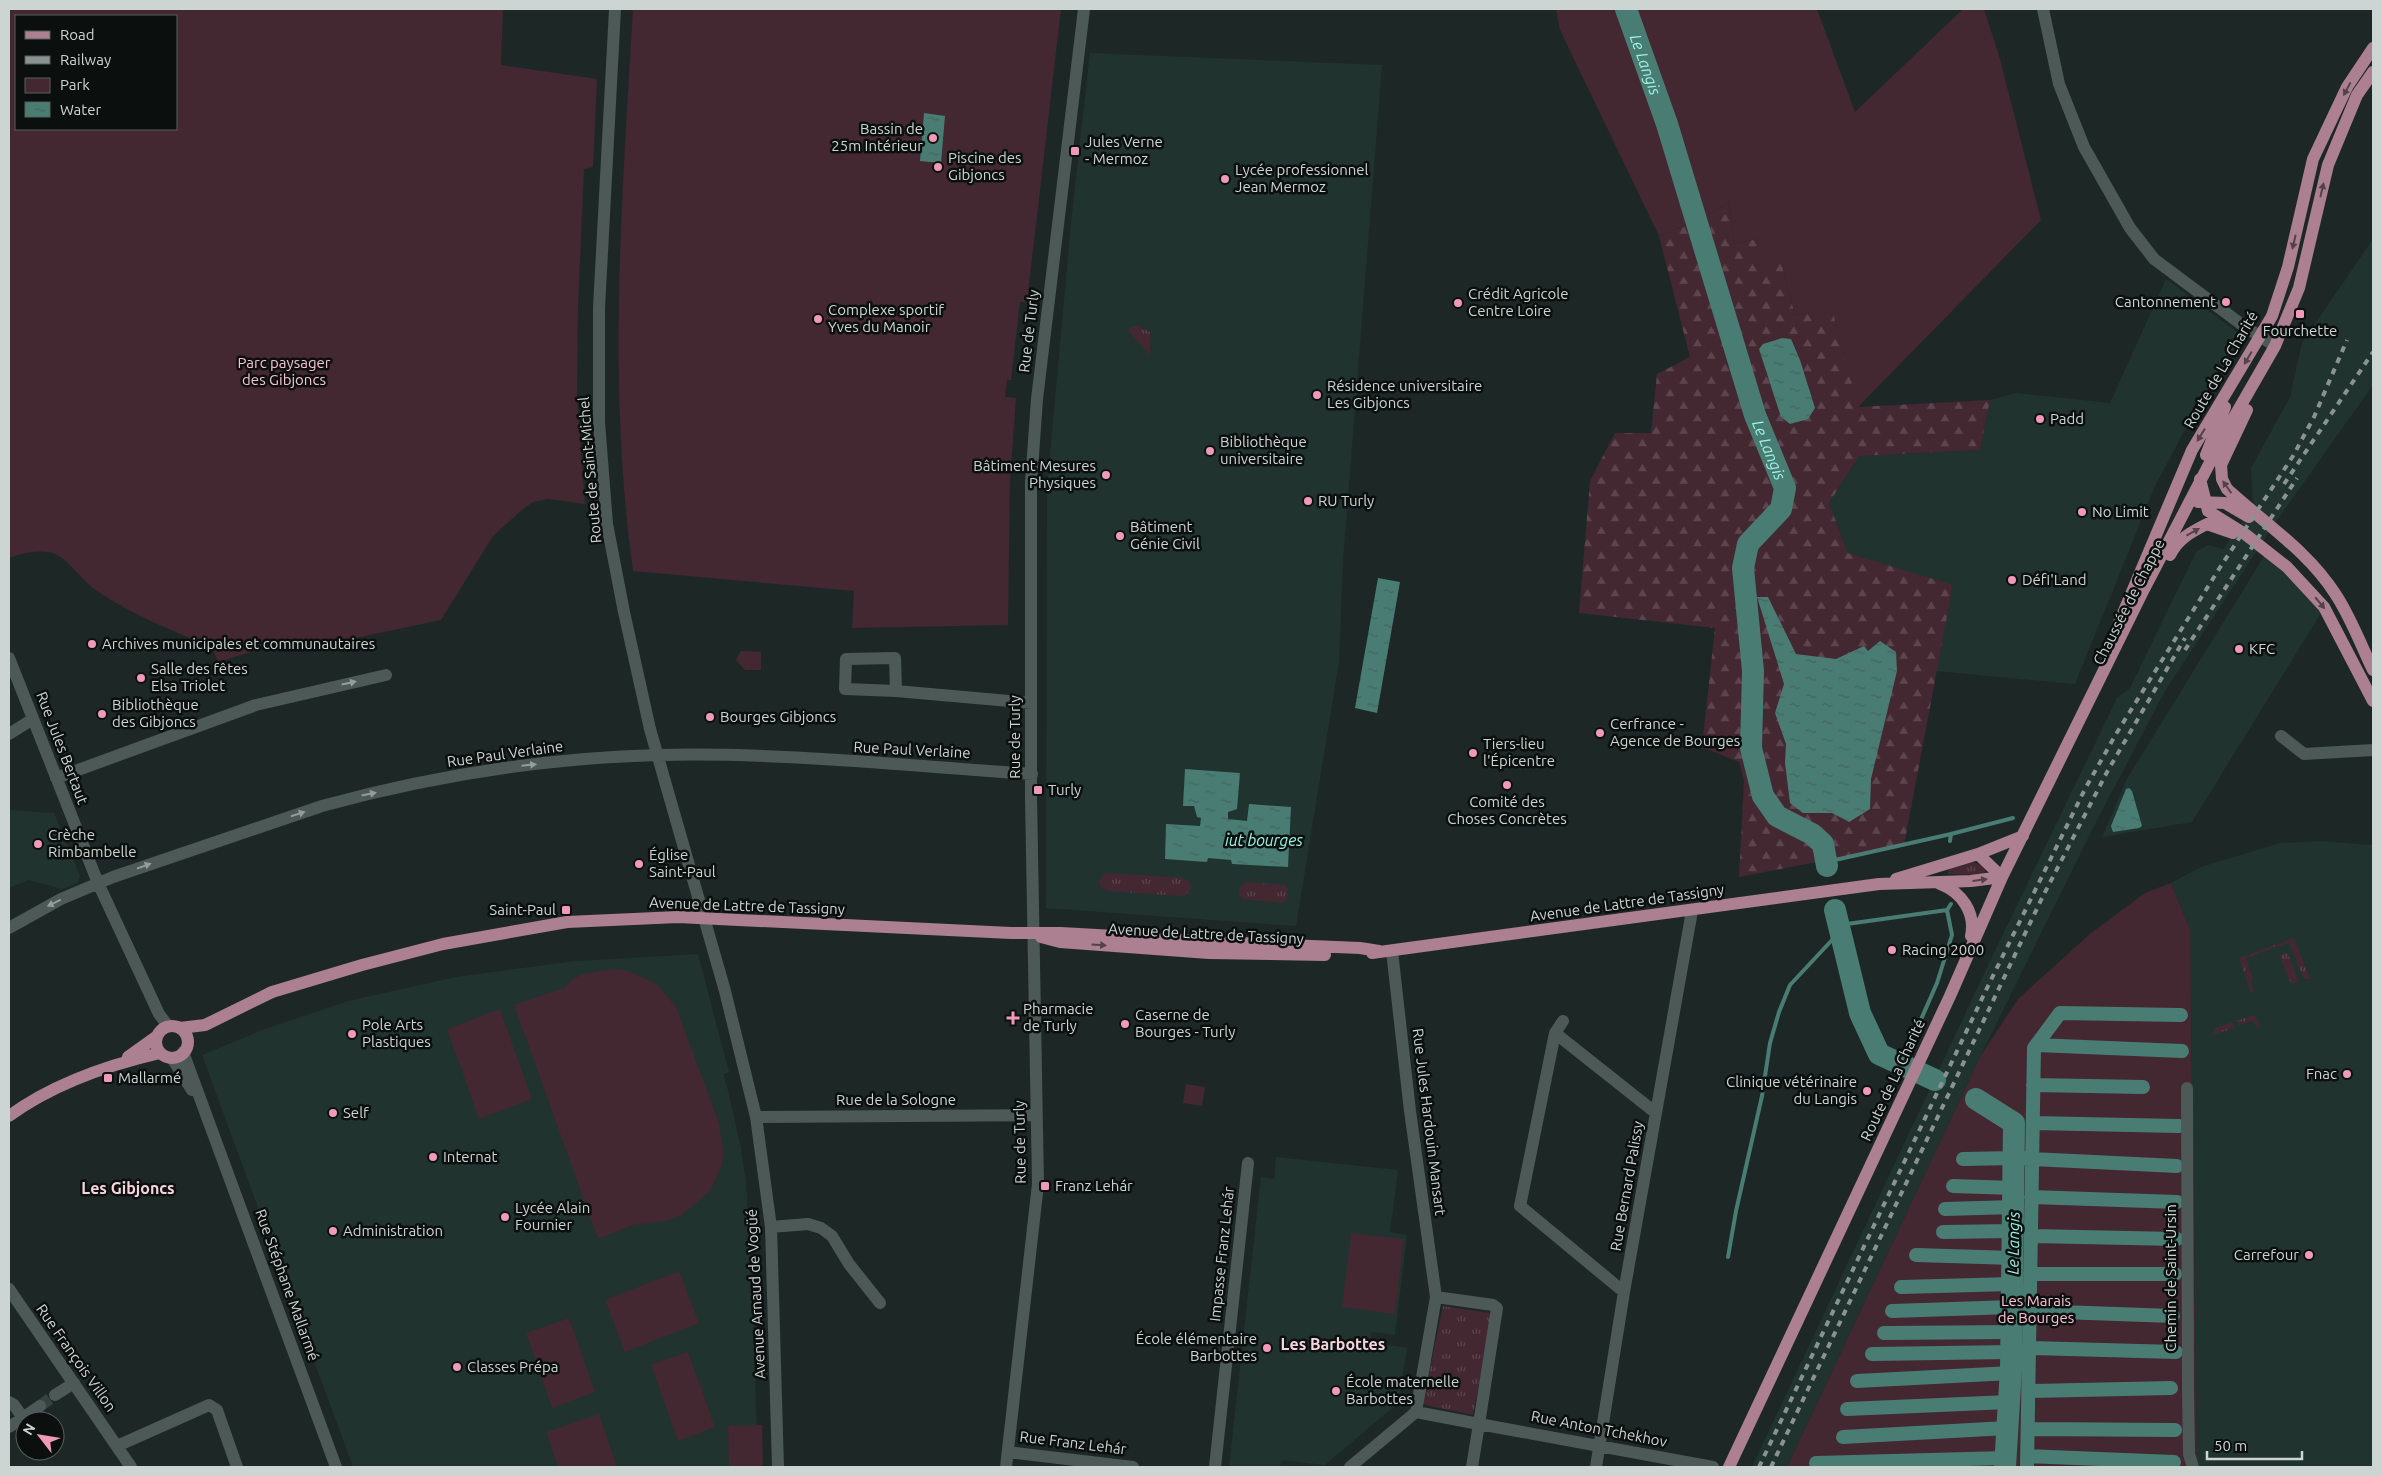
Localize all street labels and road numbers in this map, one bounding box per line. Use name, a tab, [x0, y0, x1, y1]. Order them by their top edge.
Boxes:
street label: Rue de Turly	[1015, 288, 1042, 373]
street label: Route de La Charité	[2180, 308, 2261, 431]
street label: Route de Saint-Michel	[575, 396, 604, 544]
street label: Chaussée de Chappe	[2089, 536, 2168, 667]
street label: Rue Jules Bertaut	[33, 689, 92, 807]
street label: Rue de Turly	[1006, 695, 1023, 779]
street label: Rue Paul Verlaine	[446, 737, 564, 770]
street label: Rue Paul Verlaine	[853, 738, 971, 761]
street label: Avenue de Lattre de Tassigny	[1529, 880, 1725, 925]
street label: Avenue de Lattre de Tassigny	[649, 894, 845, 917]
street label: Avenue de Lattre de Tassigny	[1108, 920, 1304, 947]
street label: Route de La Charité	[1857, 1016, 1928, 1143]
street label: Rue Jules Hardouin Mansart	[1410, 1027, 1449, 1217]
street label: Rue de la Sologne	[836, 1091, 956, 1108]
street label: Rue de Turly	[1010, 1100, 1029, 1184]
street label: Rue Bernard Palissy	[1607, 1120, 1646, 1252]
street label: Impasse Franz Lehár	[1206, 1185, 1237, 1322]
street label: Chemin de Saint-Ursin	[2162, 1204, 2179, 1352]
street label: Rue Stéphane Mallarmé	[252, 1207, 323, 1363]
street label: Avenue Arnaud de Vogüé	[743, 1209, 768, 1379]
street label: Rue François Villon	[33, 1301, 120, 1415]
street label: Rue Anton Tchekhov	[1530, 1407, 1669, 1450]
street label: Rue Franz Lehár	[1019, 1428, 1128, 1458]

